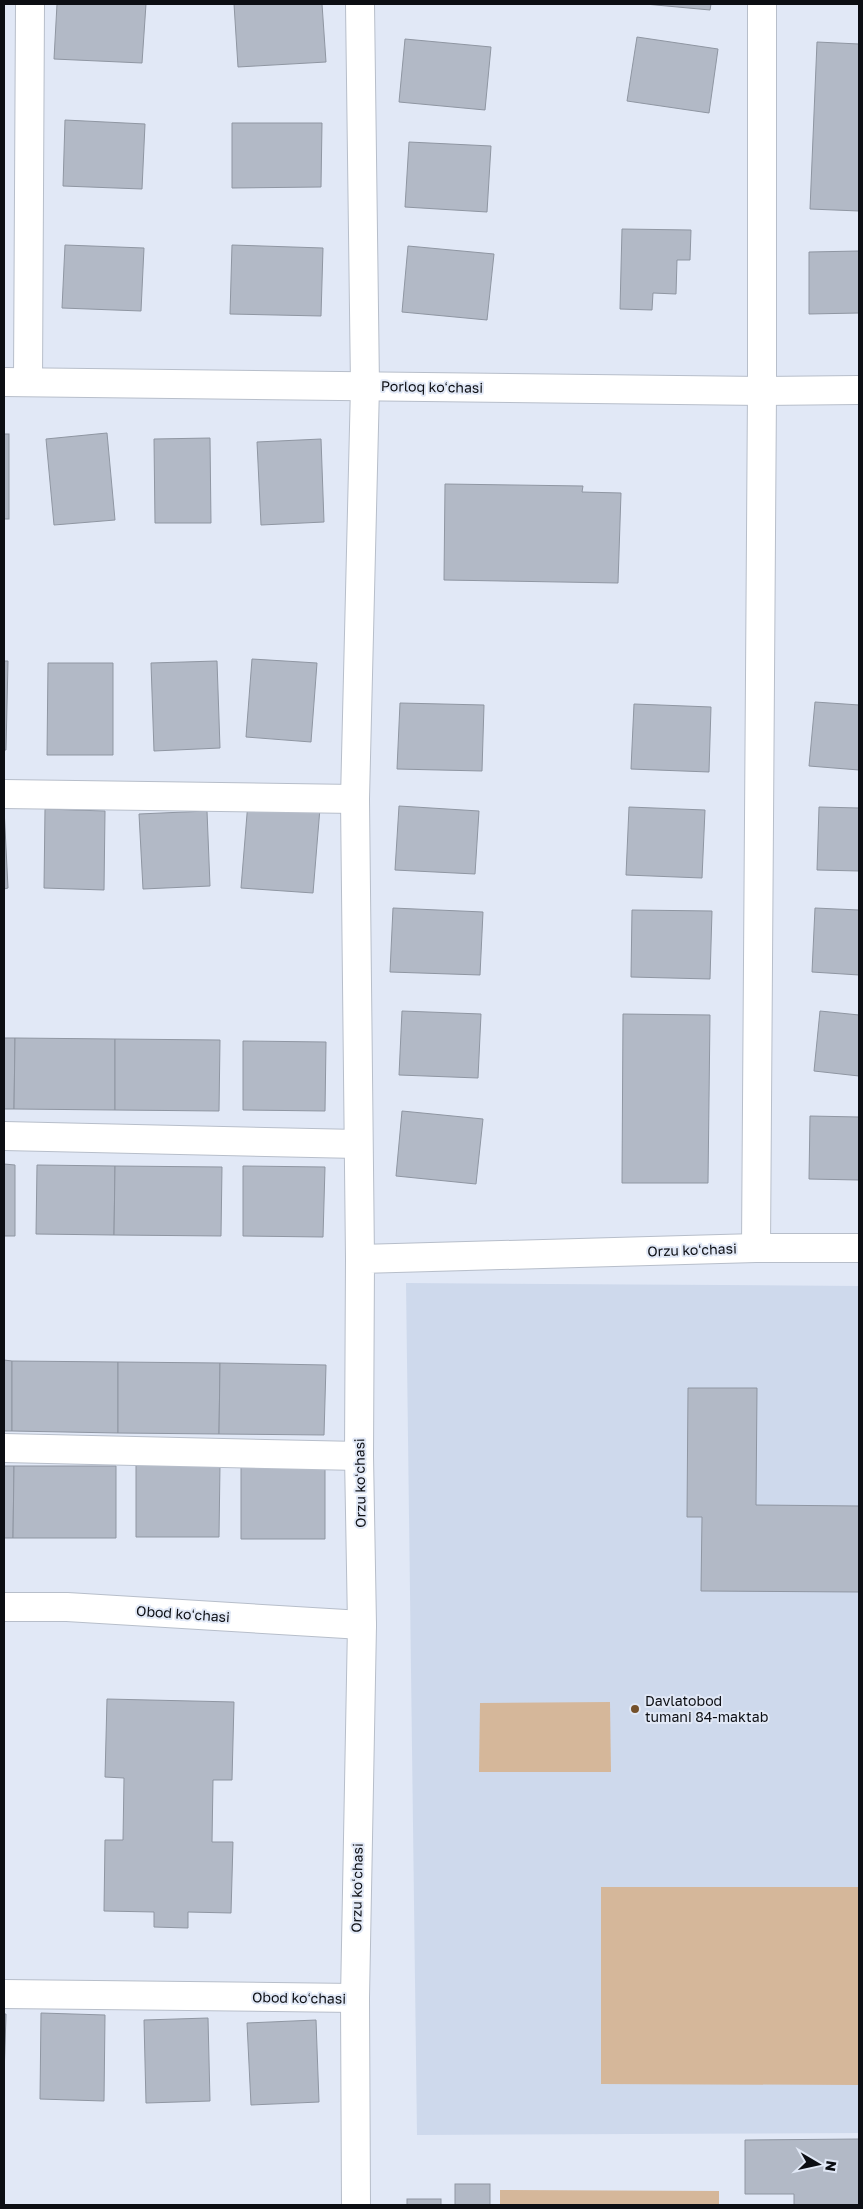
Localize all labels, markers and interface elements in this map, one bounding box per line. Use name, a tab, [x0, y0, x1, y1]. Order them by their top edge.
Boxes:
street label: Porloq koʻchasi	[381, 377, 483, 396]
street label: Orzu koʻchasi	[647, 1239, 737, 1260]
street label: Orzu koʻchasi	[350, 1438, 369, 1528]
street label: Obod koʻchasi	[136, 1602, 230, 1625]
place label: Davlatobod tumani 84-maktab	[645, 1692, 768, 1725]
marker: Davlatobod tumani 84-maktab	[629, 1703, 641, 1715]
street label: Orzu koʻchasi	[347, 1843, 366, 1933]
street label: Obod koʻchasi	[252, 1988, 346, 2007]
north arrow	[793, 2139, 843, 2189]
text: N	[822, 2160, 841, 2173]

